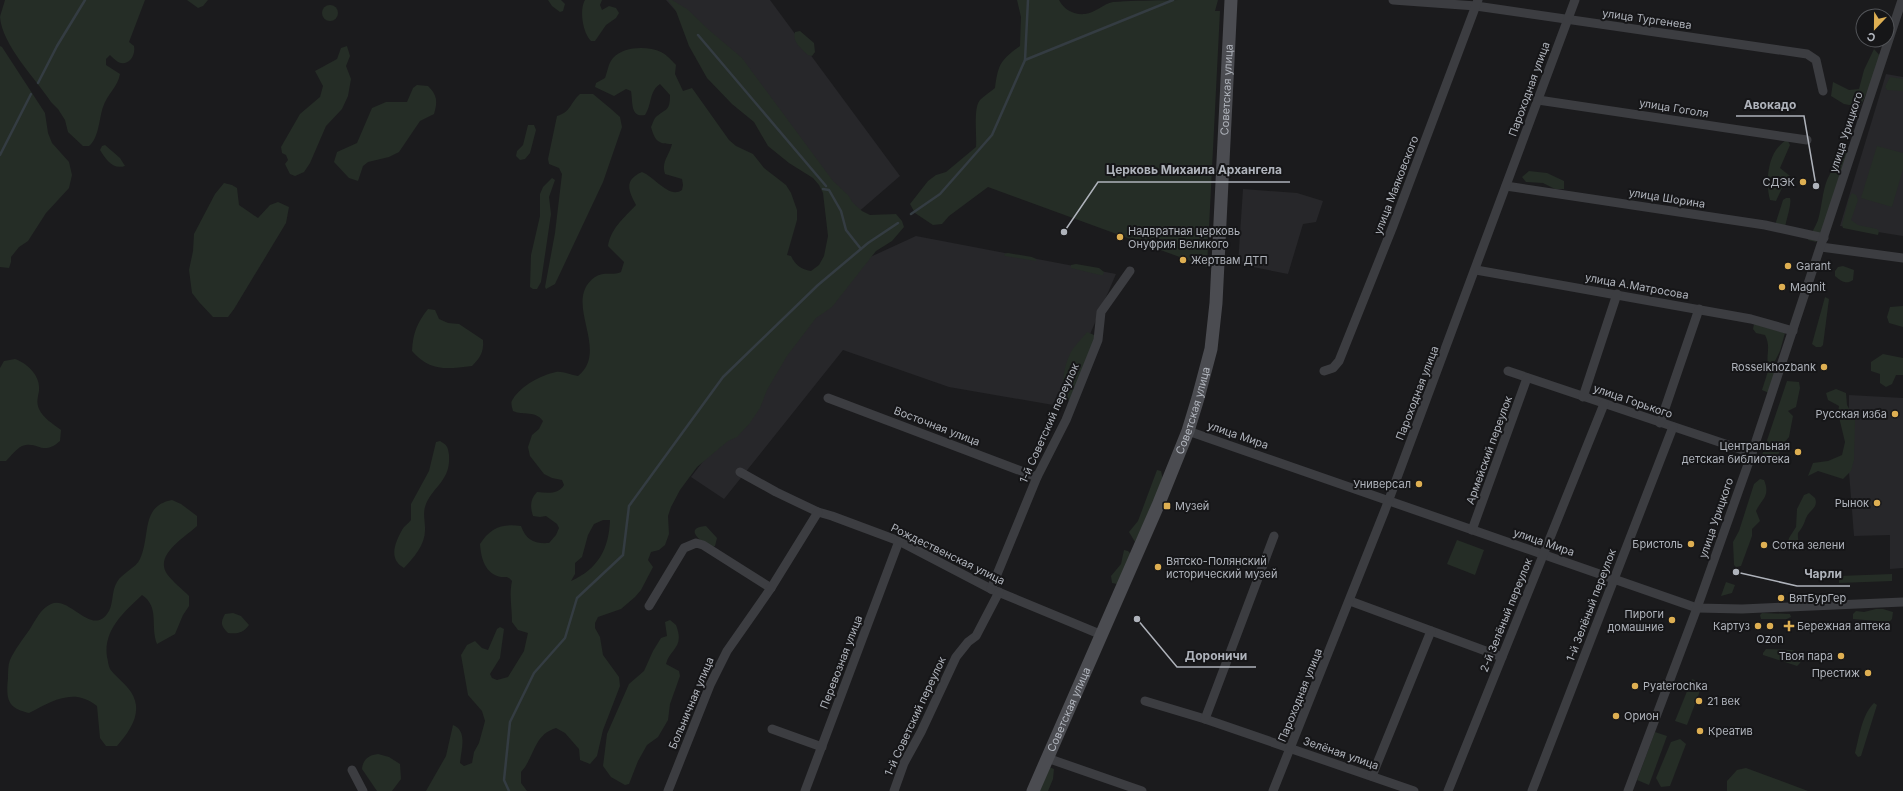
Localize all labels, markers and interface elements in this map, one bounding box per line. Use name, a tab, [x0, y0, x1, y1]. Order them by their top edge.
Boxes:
street label: улица Тургенева	[1601, 6, 1693, 32]
north arrow	[1855, 8, 1895, 48]
text: С	[1865, 29, 1878, 45]
street label: Пароходная улица	[1505, 40, 1553, 138]
street label: Советская улица	[1217, 44, 1236, 136]
street label: улица Урицкого	[1826, 89, 1866, 174]
callout: Авокадо	[1736, 92, 1804, 116]
street label: улица Гоголя	[1638, 96, 1710, 120]
text: Авокадо	[1744, 97, 1796, 112]
street label: улица Маяковского	[1371, 133, 1421, 236]
callout: Церковь Михаила Архангела	[1098, 158, 1290, 182]
text: Церковь Михаила Архангела	[1106, 162, 1282, 177]
place label: СДЭК	[1763, 175, 1796, 189]
marker: СДЭК	[1798, 177, 1808, 187]
street label: улица Шорина	[1628, 185, 1706, 211]
place label: Надвратная церковь Онуфрия Великого	[1128, 224, 1240, 251]
marker: Надвратная церковь Онуфрия Великого	[1115, 232, 1125, 242]
place label: Жертвам ДТП	[1191, 253, 1268, 267]
marker: Жертвам ДТП	[1178, 255, 1188, 265]
place label: Garant	[1796, 259, 1831, 273]
marker: Garant	[1783, 261, 1793, 271]
street label: улица А.Матросова	[1584, 270, 1690, 302]
place label: Magnit	[1790, 280, 1826, 294]
marker: Magnit	[1777, 282, 1787, 292]
street label: Пароходная улица	[1393, 344, 1441, 442]
place label: Rosselkhozbank	[1731, 360, 1816, 374]
street label: 1-й Советский переулок	[1016, 361, 1082, 485]
marker: Rosselkhozbank	[1819, 362, 1829, 372]
street label: Советская улица	[1172, 365, 1213, 456]
street label: улица Горького	[1592, 381, 1675, 421]
street label: Армейский переулок	[1463, 394, 1515, 506]
street label: Восточная улица	[892, 403, 982, 449]
place label: Русская изба	[1815, 407, 1887, 421]
marker: Русская изба	[1890, 409, 1900, 419]
street label: улица Мира	[1206, 418, 1270, 452]
place label: Центральная детская библиотека	[1682, 439, 1790, 466]
marker: Центральная детская библиотека	[1793, 447, 1803, 457]
street label: улица Урицкого	[1696, 476, 1736, 560]
place label: Универсал	[1353, 477, 1411, 491]
marker: Универсал	[1414, 479, 1424, 489]
place label: Рынок	[1835, 496, 1869, 510]
marker: Рынок	[1872, 498, 1882, 508]
place label: Музей	[1175, 499, 1209, 513]
marker: Музей	[1162, 501, 1172, 511]
street label: Рождественская улица	[889, 520, 1007, 588]
street label: улица Мира	[1512, 525, 1576, 559]
place label: Бристоль	[1632, 537, 1683, 551]
place label: Сотка зелени	[1772, 538, 1845, 552]
marker: Бристоль	[1686, 539, 1696, 549]
marker: Сотка зелени	[1759, 540, 1769, 550]
street label: 1-й Зелёный переулок	[1563, 547, 1619, 663]
place label: Вятско-Полянский исторический музей	[1166, 554, 1277, 581]
street label: 2-й Зелёный переулок	[1477, 556, 1535, 674]
marker: Вятско-Полянский исторический музей	[1153, 562, 1163, 572]
callout: Чарли	[1797, 562, 1850, 586]
text: Чарли	[1804, 566, 1842, 581]
place label: ВятБурГер	[1789, 591, 1847, 605]
marker: ВятБурГер	[1776, 593, 1786, 603]
place label: Пироги домашние	[1607, 607, 1664, 634]
street label: Перевозная улица	[817, 613, 865, 711]
marker: Пироги домашние	[1667, 615, 1677, 625]
place label: Картуз	[1713, 619, 1750, 633]
place label: Бережная аптека	[1797, 619, 1890, 633]
marker: Картуз	[1753, 621, 1763, 631]
marker: Ozon	[1765, 621, 1775, 631]
marker: Бережная аптека	[1784, 621, 1794, 631]
place label: Ozon	[1756, 632, 1784, 646]
callout: Дороничи	[1177, 643, 1256, 667]
street label: Пароходная улица	[1275, 646, 1325, 744]
text: Дороничи	[1185, 648, 1247, 663]
place label: Твоя пара	[1779, 649, 1833, 663]
marker: Твоя пара	[1836, 651, 1846, 661]
street label: 1-й Советский переулок	[881, 654, 949, 778]
street label: Больничная улица	[665, 655, 717, 751]
street label: Советская улица	[1044, 665, 1093, 754]
place label: Престиж	[1812, 666, 1860, 680]
marker: Престиж	[1863, 668, 1873, 678]
place label: Pyaterochka	[1643, 679, 1708, 693]
marker: Pyaterochka	[1630, 681, 1640, 691]
place label: 21 век	[1707, 694, 1740, 708]
marker: 21 век	[1694, 696, 1704, 706]
place label: Орион	[1624, 709, 1659, 723]
marker: Орион	[1611, 711, 1621, 721]
place label: Креатив	[1708, 724, 1753, 738]
marker: Креатив	[1695, 726, 1705, 736]
street label: Зелёная улица	[1301, 734, 1381, 772]

